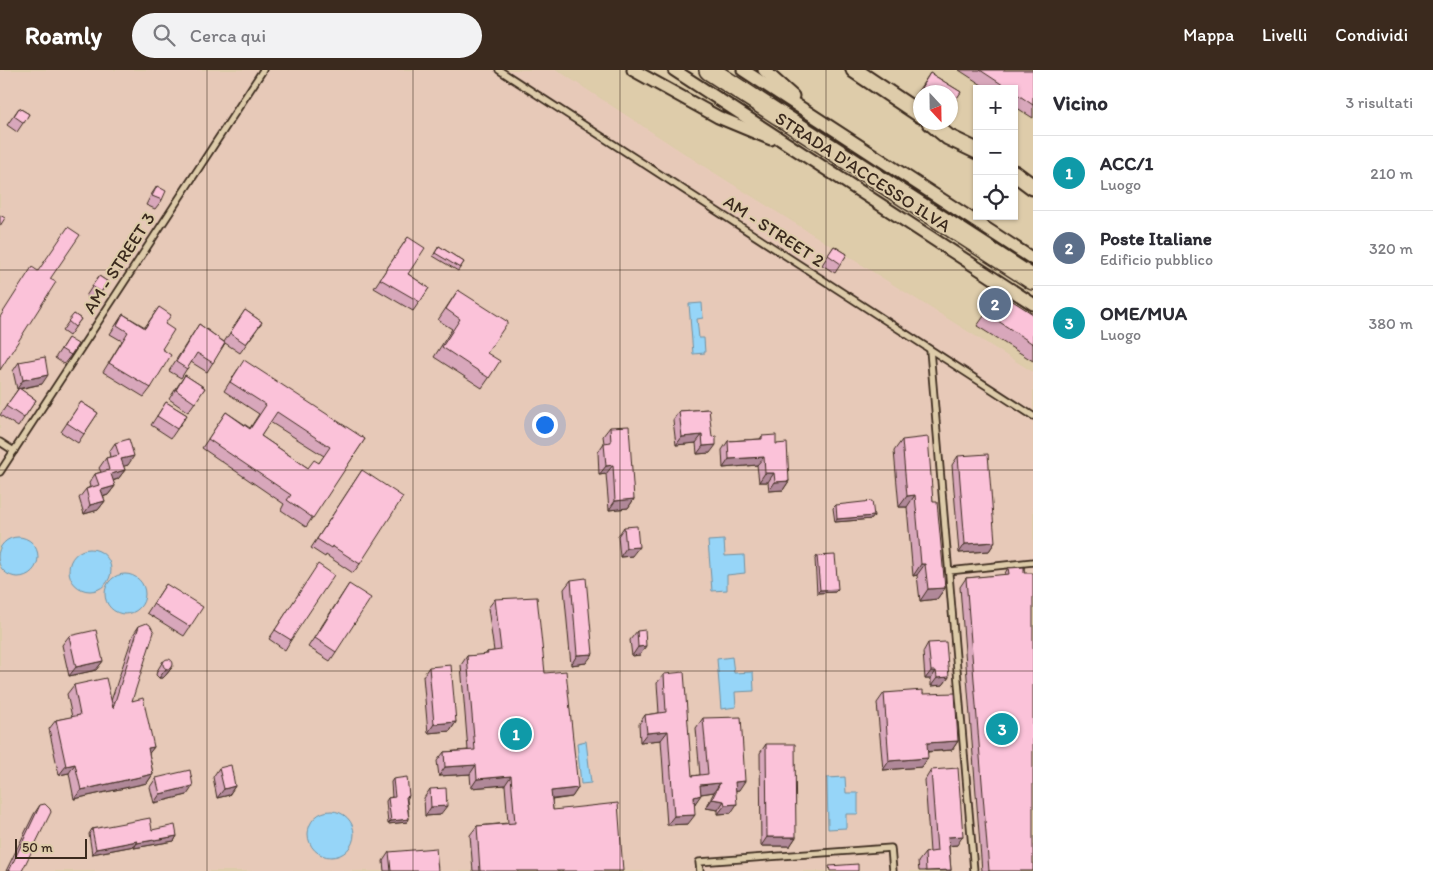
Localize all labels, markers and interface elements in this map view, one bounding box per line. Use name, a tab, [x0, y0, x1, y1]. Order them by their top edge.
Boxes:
search box	[132, 13, 482, 58]
text: Roamly	[25, 21, 102, 50]
icon: search	[150, 21, 178, 49]
text: Cerca qui	[190, 24, 266, 47]
text: Mappa	[1183, 24, 1234, 46]
text: Livelli	[1262, 24, 1307, 46]
text: Condividi	[1335, 24, 1408, 46]
north arrow	[913, 85, 958, 130]
map controls	[973, 85, 1018, 220]
button: +	[973, 85, 1018, 130]
text: Vicino	[1053, 90, 1108, 115]
text: 3 risultati	[1345, 93, 1413, 112]
street label: STRADA D'ACCESSO ILVA	[771, 107, 955, 237]
button: −	[973, 130, 1018, 175]
text: ACC/1	[1100, 152, 1153, 175]
text: 1	[1065, 164, 1073, 183]
text: 210 m	[1370, 164, 1413, 183]
button: locate	[973, 175, 1018, 220]
text: Luogo	[1100, 175, 1141, 194]
street label: AM - STREET 2	[719, 190, 829, 272]
street label: AM - STREET 3	[78, 208, 160, 318]
text: Poste Italiane	[1100, 227, 1212, 250]
text: 2	[1065, 239, 1073, 258]
text: 320 m	[1369, 239, 1413, 258]
text: Edificio pubblico	[1100, 250, 1213, 269]
pin: 2	[979, 285, 1011, 323]
text: OME/MUA	[1100, 302, 1187, 325]
text: 3	[1065, 314, 1073, 333]
text: 380 m	[1369, 314, 1413, 333]
text: Luogo	[1100, 325, 1141, 344]
your location	[532, 412, 558, 438]
pin: 3	[986, 710, 1018, 748]
pin: 1	[500, 715, 532, 753]
scale bar	[15, 836, 88, 859]
text: 50 m	[22, 839, 53, 856]

